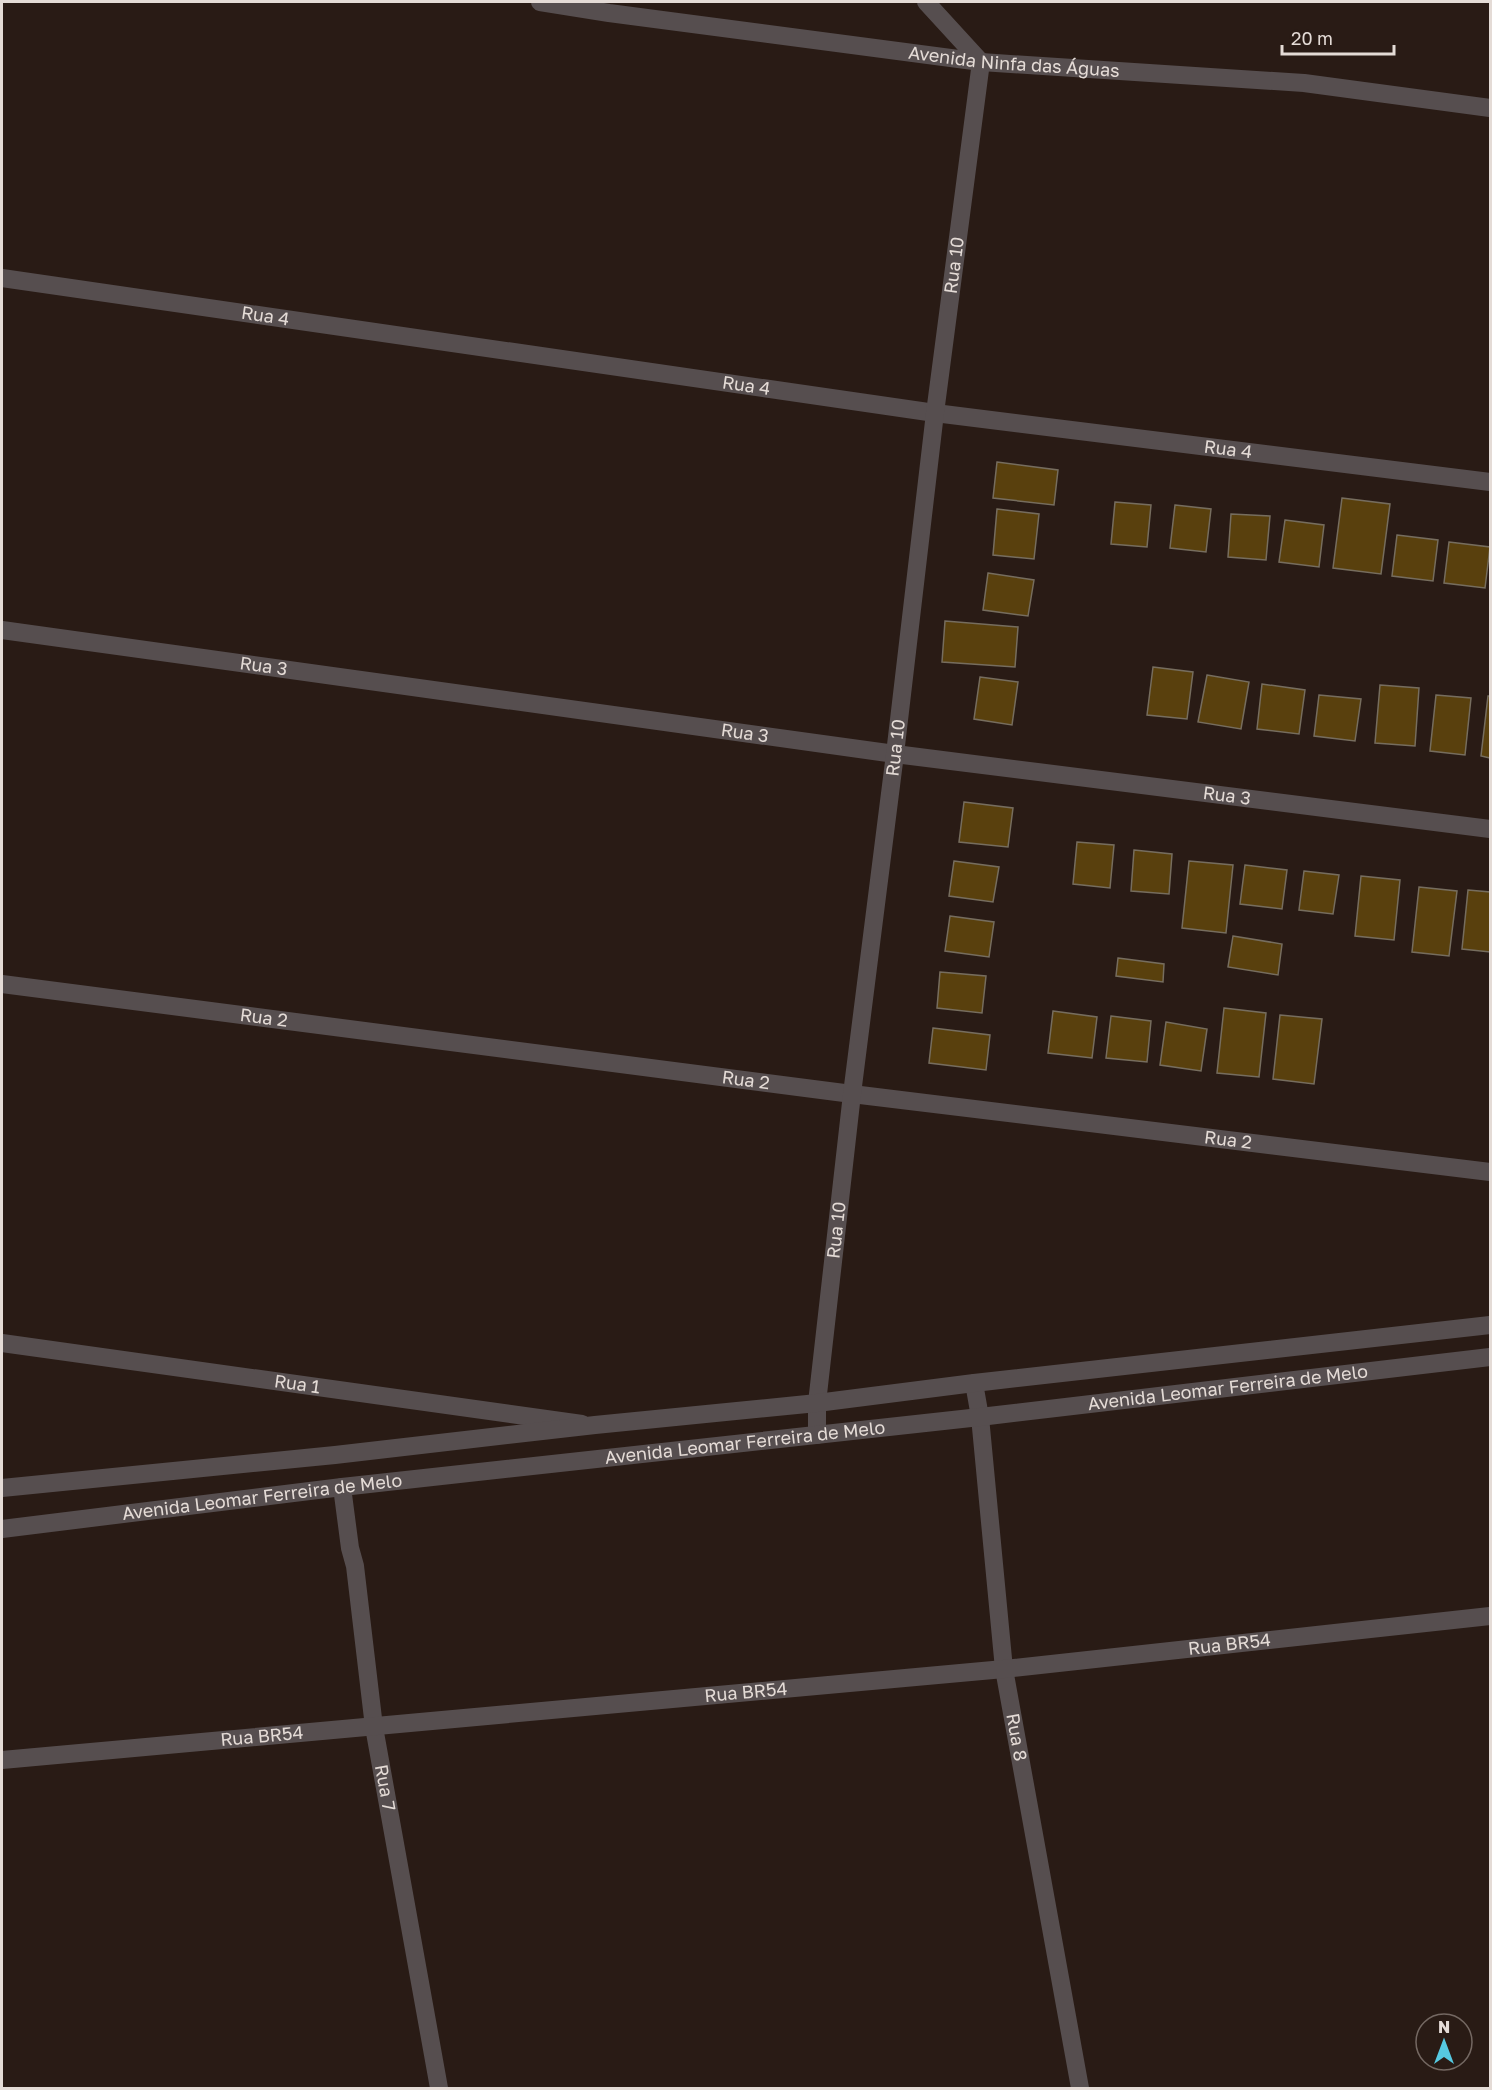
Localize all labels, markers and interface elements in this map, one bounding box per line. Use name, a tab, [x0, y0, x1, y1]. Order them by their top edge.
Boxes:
scale bar	[1282, 18, 1394, 56]
text: 20 m	[1291, 27, 1333, 49]
street label: Avenida Ninfa das Águas	[907, 41, 1120, 81]
street label: Rua 10	[939, 235, 968, 295]
street label: Rua 4	[240, 301, 291, 329]
street label: Rua 4	[721, 370, 772, 399]
street label: Rua 4	[1203, 435, 1254, 462]
street label: Rua 3	[238, 651, 289, 680]
street label: Rua 3	[720, 718, 770, 746]
street label: Rua 10	[880, 718, 909, 777]
street label: Rua 3	[1202, 781, 1252, 809]
street label: Rua 2	[239, 1003, 289, 1031]
street label: Rua 2	[721, 1065, 771, 1093]
street label: Rua 2	[1203, 1125, 1253, 1153]
street label: Rua 10	[821, 1200, 850, 1260]
street label: Avenida Leomar Ferreira de Melo	[1087, 1359, 1369, 1414]
street label: Rua 1	[273, 1369, 322, 1397]
street label: Avenida Leomar Ferreira de Melo	[604, 1415, 886, 1468]
street label: Avenida Leomar Ferreira de Melo	[121, 1468, 403, 1524]
street label: Rua BR54	[1187, 1628, 1272, 1659]
street label: Rua BR54	[703, 1677, 788, 1706]
street label: Rua 8	[1002, 1711, 1033, 1763]
street label: Rua BR54	[219, 1721, 304, 1750]
street label: Rua 7	[371, 1762, 401, 1813]
north arrow	[1414, 2012, 1474, 2072]
text: N	[1438, 2017, 1450, 2037]

